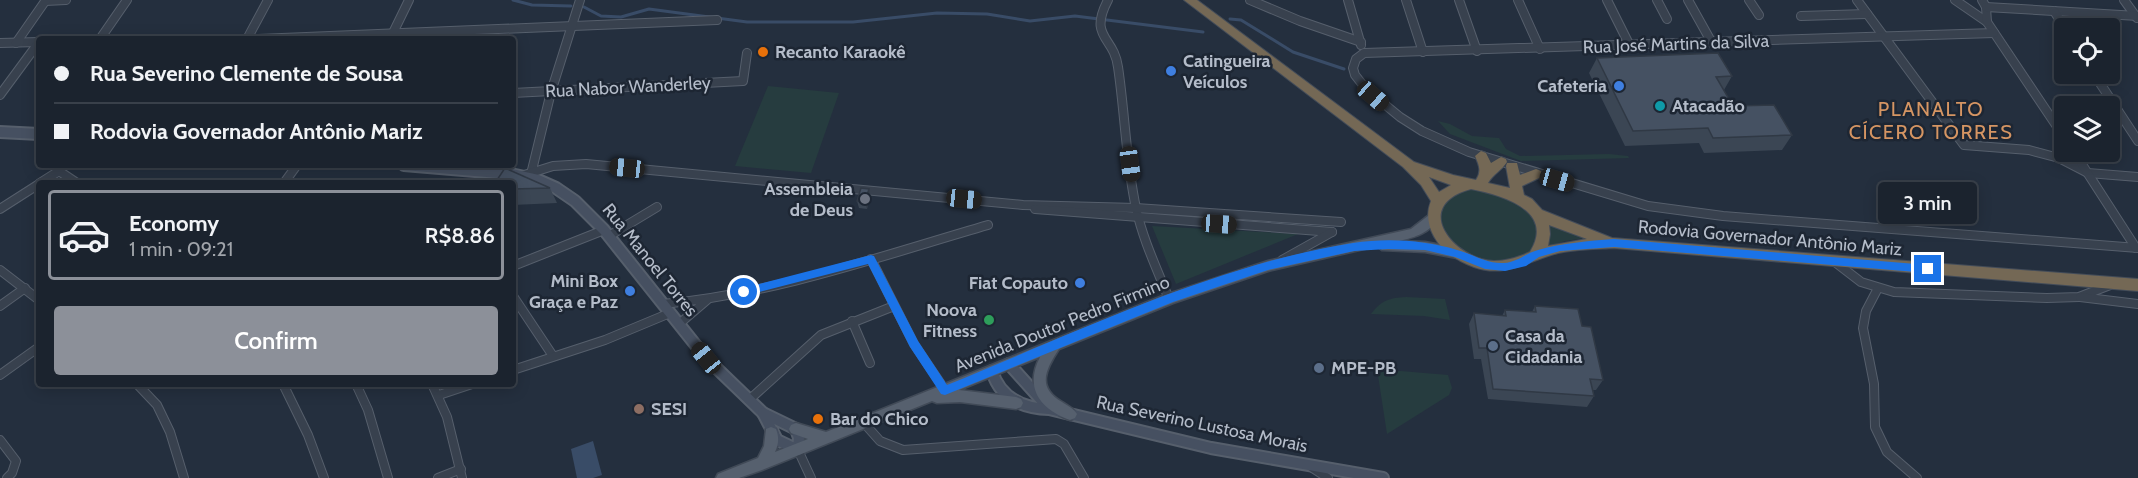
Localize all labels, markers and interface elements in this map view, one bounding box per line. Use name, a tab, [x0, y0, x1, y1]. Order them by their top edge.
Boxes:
map controls	[2054, 18, 2120, 162]
button: locate	[2054, 18, 2120, 84]
street label: Rua José Martins da Silva	[1582, 30, 1770, 58]
place label: Recanto Karaokê	[775, 41, 906, 63]
marker: Recanto Karaokê	[756, 45, 770, 59]
place label: Catingueira Veículos	[1183, 50, 1271, 93]
text: Rua Severino Clemente de Sousa	[90, 60, 403, 87]
marker: Catingueira Veículos	[1164, 64, 1178, 78]
street label: Rua Nabor Wanderley	[545, 72, 711, 102]
place label: Cafeteria	[1537, 75, 1607, 97]
car	[1354, 77, 1392, 115]
marker: Cafeteria	[1612, 79, 1626, 93]
place label: Atacadão	[1672, 95, 1745, 117]
button: layers	[2054, 96, 2120, 162]
district label: PLANALTO CÍCERO TORRES	[1849, 97, 2013, 144]
marker: Atacadão	[1653, 99, 1667, 113]
text: Rodovia Governador Antônio Mariz	[90, 118, 422, 145]
car	[1119, 145, 1141, 183]
car	[608, 157, 646, 179]
car	[1537, 166, 1577, 194]
place label: Assembleia de Deus	[764, 178, 853, 221]
callout: 3 min	[1878, 182, 1978, 224]
car	[945, 188, 983, 210]
text: 3 min	[1903, 191, 1952, 215]
marker: Assembleia de Deus	[858, 192, 872, 206]
street label: Rua Manoel Torres	[598, 199, 702, 321]
icon: car	[57, 208, 111, 262]
text: Economy	[129, 210, 219, 237]
car	[1200, 214, 1238, 234]
street label: Rodovia Governador Antônio Mariz	[1637, 215, 1903, 261]
text: R$8.86	[425, 222, 495, 249]
text: 1 min · 09:21	[129, 237, 233, 261]
route end	[1914, 255, 1941, 282]
place label: Mini Box Graça e Paz	[529, 270, 618, 313]
street label: Avenida Doutor Pedro Firmino	[951, 271, 1173, 377]
place label: Fiat Copauto	[969, 272, 1068, 294]
marker: Fiat Copauto	[1073, 276, 1087, 290]
route start	[730, 278, 757, 305]
marker: Mini Box Graça e Paz	[623, 284, 637, 298]
place label: Noova Fitness	[923, 299, 977, 342]
button: Confirm	[54, 306, 498, 375]
marker: Noova Fitness	[982, 313, 996, 327]
place label: Casa da Cidadania	[1505, 325, 1582, 368]
car	[688, 338, 724, 378]
marker: Casa da Cidadania	[1486, 339, 1500, 353]
place label: MPE-PB	[1331, 357, 1396, 379]
marker: MPE-PB	[1312, 361, 1326, 375]
street label: Rua Severino Lustosa Morais	[1094, 391, 1310, 457]
place label: SESI	[651, 398, 687, 420]
marker: SESI	[632, 402, 646, 416]
place label: Bar do Chico	[830, 408, 928, 430]
marker: Bar do Chico	[811, 412, 825, 426]

